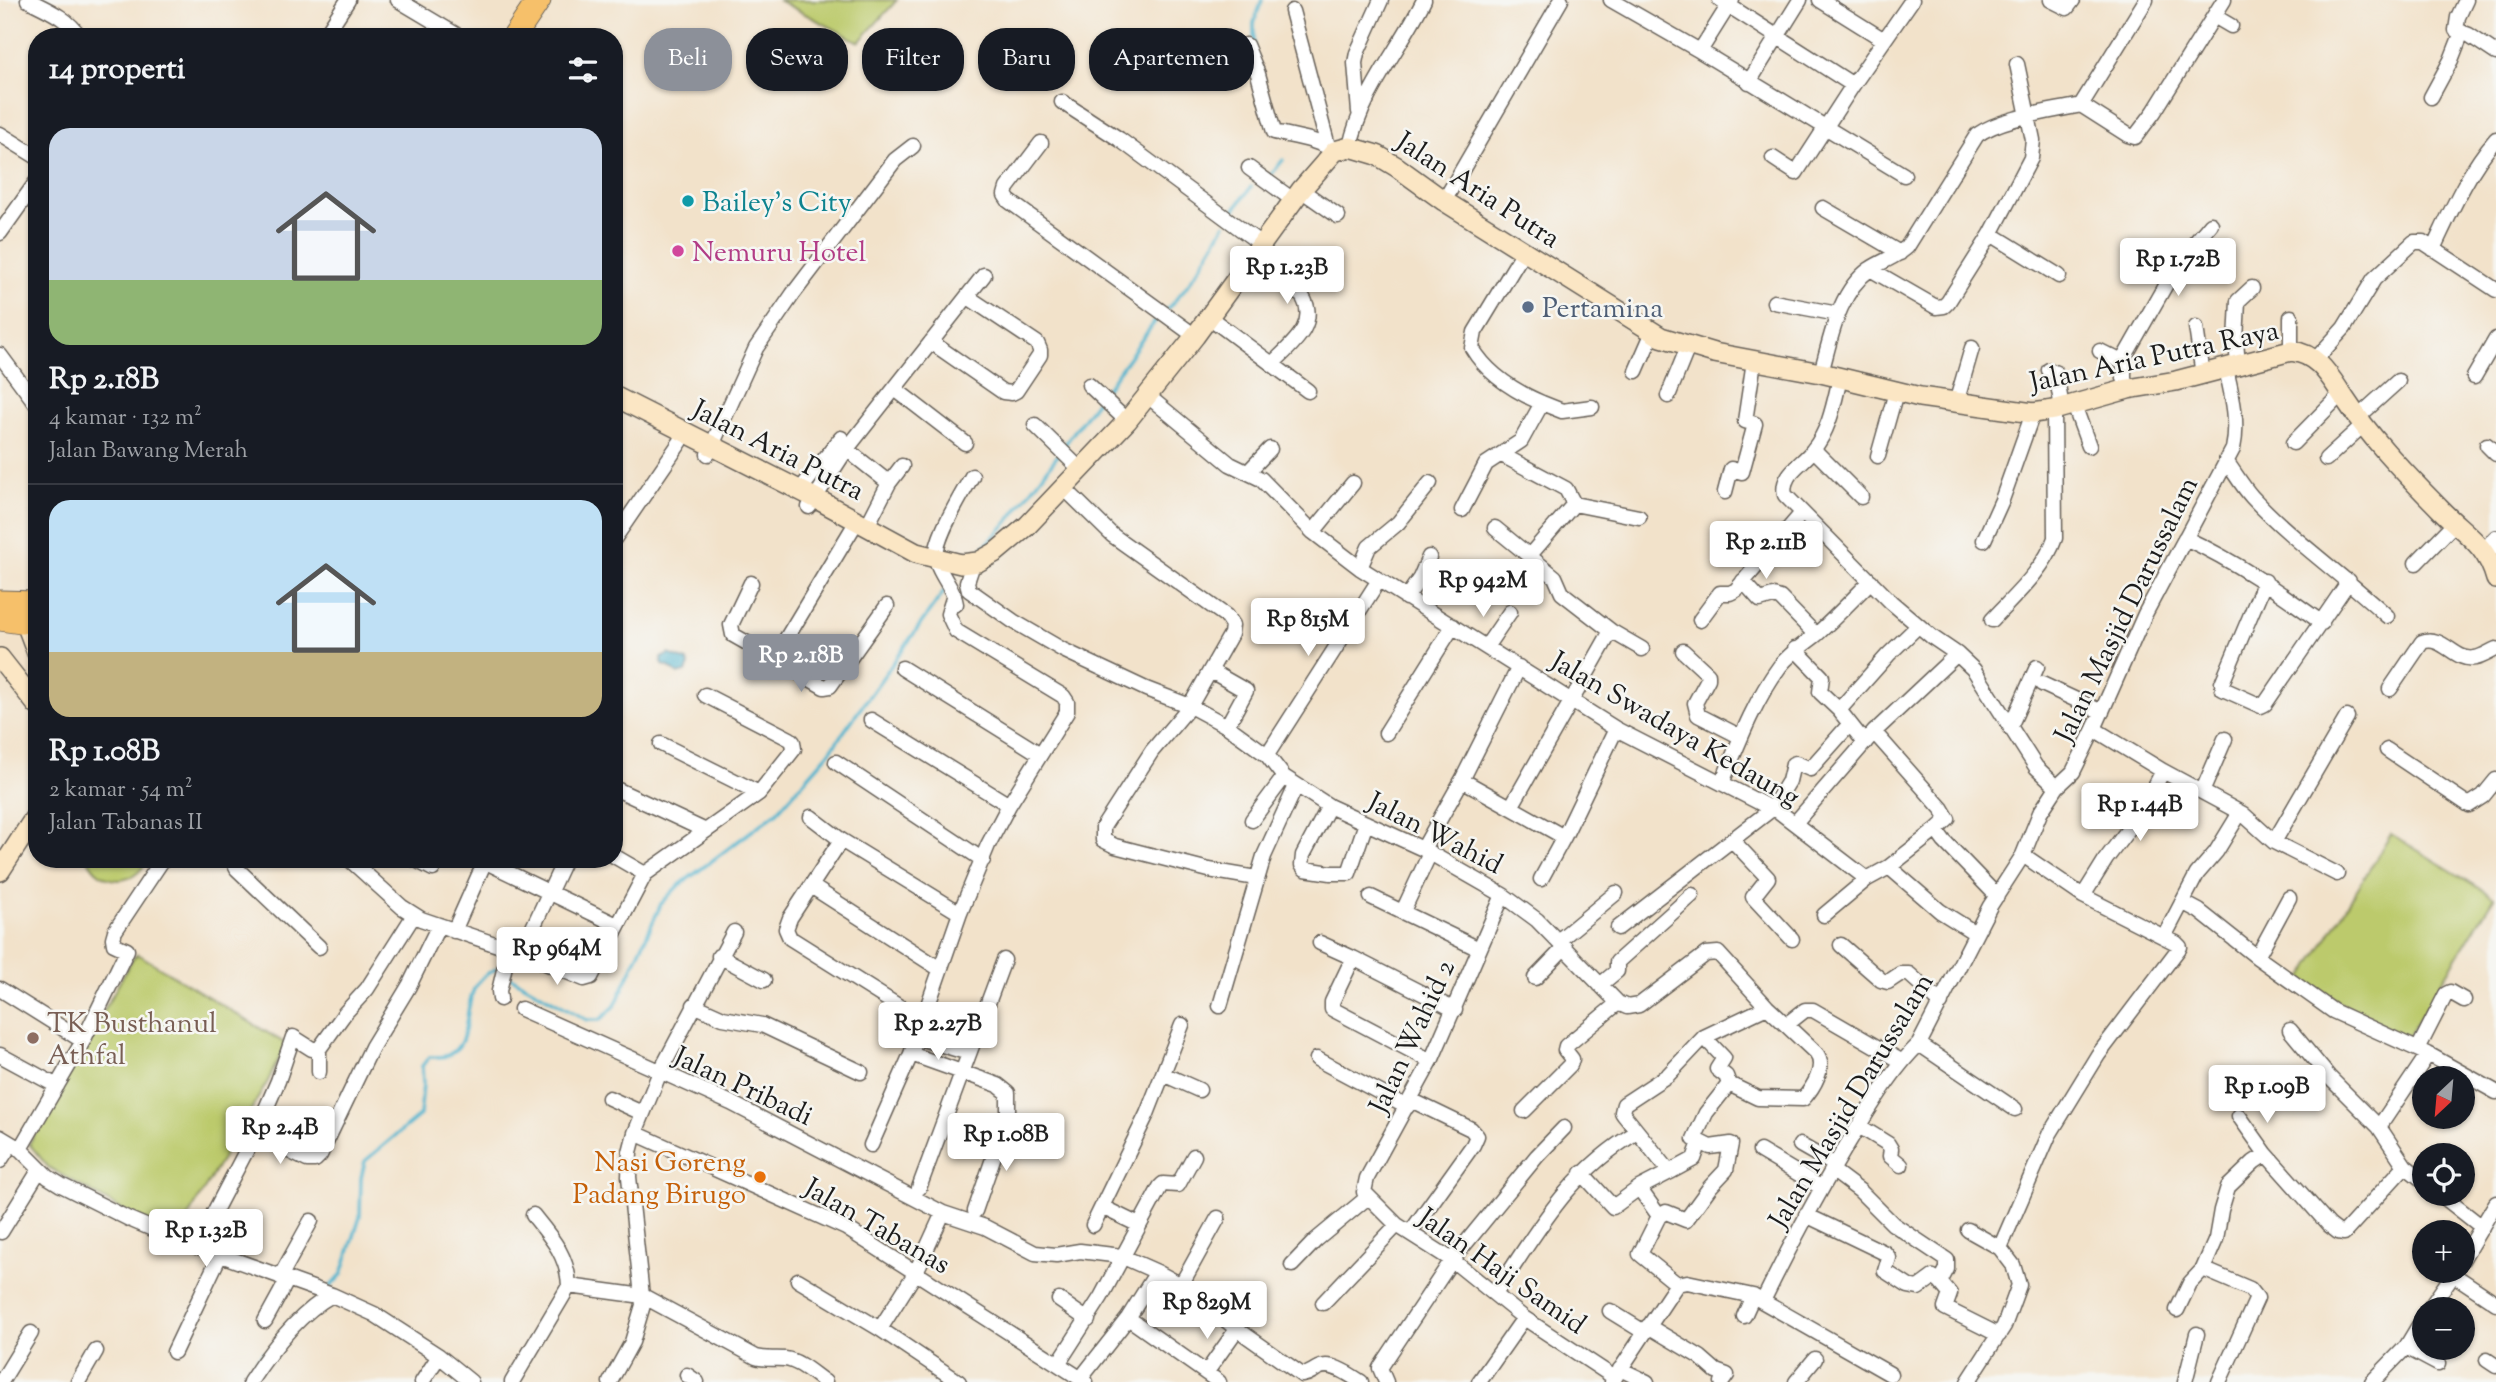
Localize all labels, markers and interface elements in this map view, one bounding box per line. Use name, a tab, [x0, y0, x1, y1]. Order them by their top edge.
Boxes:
chip: Beli	[644, 28, 732, 91]
chip: Sewa	[746, 28, 848, 91]
chip: Filter	[862, 28, 964, 91]
chip: Baru	[978, 28, 1075, 91]
chip: Apartemen	[1089, 28, 1254, 91]
text: 14 properti	[49, 49, 185, 92]
icon: filters	[564, 51, 602, 89]
street label: Jalan Aria Putra	[1386, 122, 1567, 260]
icon: home	[263, 173, 389, 299]
place label: Bailey's City	[702, 184, 852, 224]
marker: Bailey's City	[680, 193, 696, 209]
place label: Nemuru Hotel	[692, 234, 866, 274]
pin: Rp 1.72B	[2106, 238, 2250, 298]
marker: Nemuru Hotel	[670, 243, 686, 259]
text: Rp 1.72B	[2136, 244, 2220, 277]
pin: Rp 1.23B	[1215, 246, 1359, 306]
text: Rp 1.23B	[1246, 252, 1328, 285]
place label: Pertamina	[1542, 290, 1663, 330]
marker: Pertamina	[1520, 299, 1536, 315]
street label: Jalan Aria Putra Raya	[2024, 312, 2283, 404]
text: Rp 2.18B	[49, 359, 159, 402]
street label: Jalan Aria Putra	[683, 390, 871, 512]
text: 4 kamar · 132 m²	[49, 402, 202, 435]
text: Jalan Bawang Merah	[49, 435, 248, 468]
street label: Jalan Masjid Darussalam	[2045, 471, 2210, 752]
pin: Rp 2.11B	[1694, 522, 1838, 581]
text: Rp 2.11B	[1726, 527, 1806, 560]
icon: home	[263, 545, 389, 671]
pin: Rp 942M	[1418, 560, 1548, 619]
text: Rp 942M	[1439, 565, 1527, 598]
pin: Rp 815M	[1243, 598, 1373, 658]
text: Rp 815M	[1267, 604, 1349, 637]
pin: Rp 2.18B	[729, 634, 873, 694]
text: Rp 2.18B	[759, 640, 843, 673]
street label: Jalan Swadaya Kedaung	[1541, 642, 1807, 818]
text: Rp 1.08B	[49, 731, 160, 774]
text: 2 kamar · 54 m²	[49, 774, 192, 807]
street label: Jalan Wahid	[1358, 783, 1509, 886]
pin: Rp 1.44B	[2068, 784, 2212, 843]
text: Rp 1.44B	[2097, 789, 2183, 822]
text: Jalan Tabanas II	[49, 807, 203, 840]
pin: Rp 964M	[492, 928, 622, 987]
text: Rp 964M	[513, 933, 601, 966]
street label: Jalan Wahid 2	[1360, 954, 1467, 1123]
street label: Jalan Masjid Darussalam	[1759, 966, 1945, 1238]
pin: Rp 2.27B	[866, 1002, 1010, 1062]
place label: TK Busthanul Athfal	[47, 1005, 217, 1077]
text: Rp 2.27B	[894, 1008, 982, 1041]
marker: TK Busthanul Athfal	[25, 1030, 41, 1046]
street label: Jalan Pribadi	[665, 1037, 819, 1137]
pin: Rp 1.09B	[2195, 1066, 2339, 1125]
north arrow	[2412, 1066, 2474, 1129]
map controls	[2412, 1066, 2475, 1360]
text: Rp 1.09B	[2225, 1071, 2309, 1104]
pin: Rp 2.4B	[215, 1106, 345, 1166]
text: Rp 2.4B	[242, 1112, 318, 1145]
pin: Rp 1.08B	[934, 1114, 1078, 1173]
text: Rp 1.08B	[963, 1119, 1049, 1152]
button: locate	[2412, 1143, 2475, 1206]
place label: Nasi Goreng Padang Birugo	[573, 1144, 746, 1216]
marker: Nasi Goreng Padang Birugo	[752, 1169, 768, 1185]
street label: Jalan Tabanas	[794, 1169, 957, 1286]
street label: Jalan Haji Samid	[1407, 1198, 1594, 1345]
pin: Rp 1.32B	[134, 1210, 278, 1269]
text: Rp 1.32B	[165, 1215, 247, 1248]
button: +	[2412, 1220, 2475, 1283]
pin: Rp 829M	[1142, 1282, 1272, 1341]
text: Rp 829M	[1163, 1287, 1251, 1320]
button: −	[2412, 1297, 2475, 1360]

